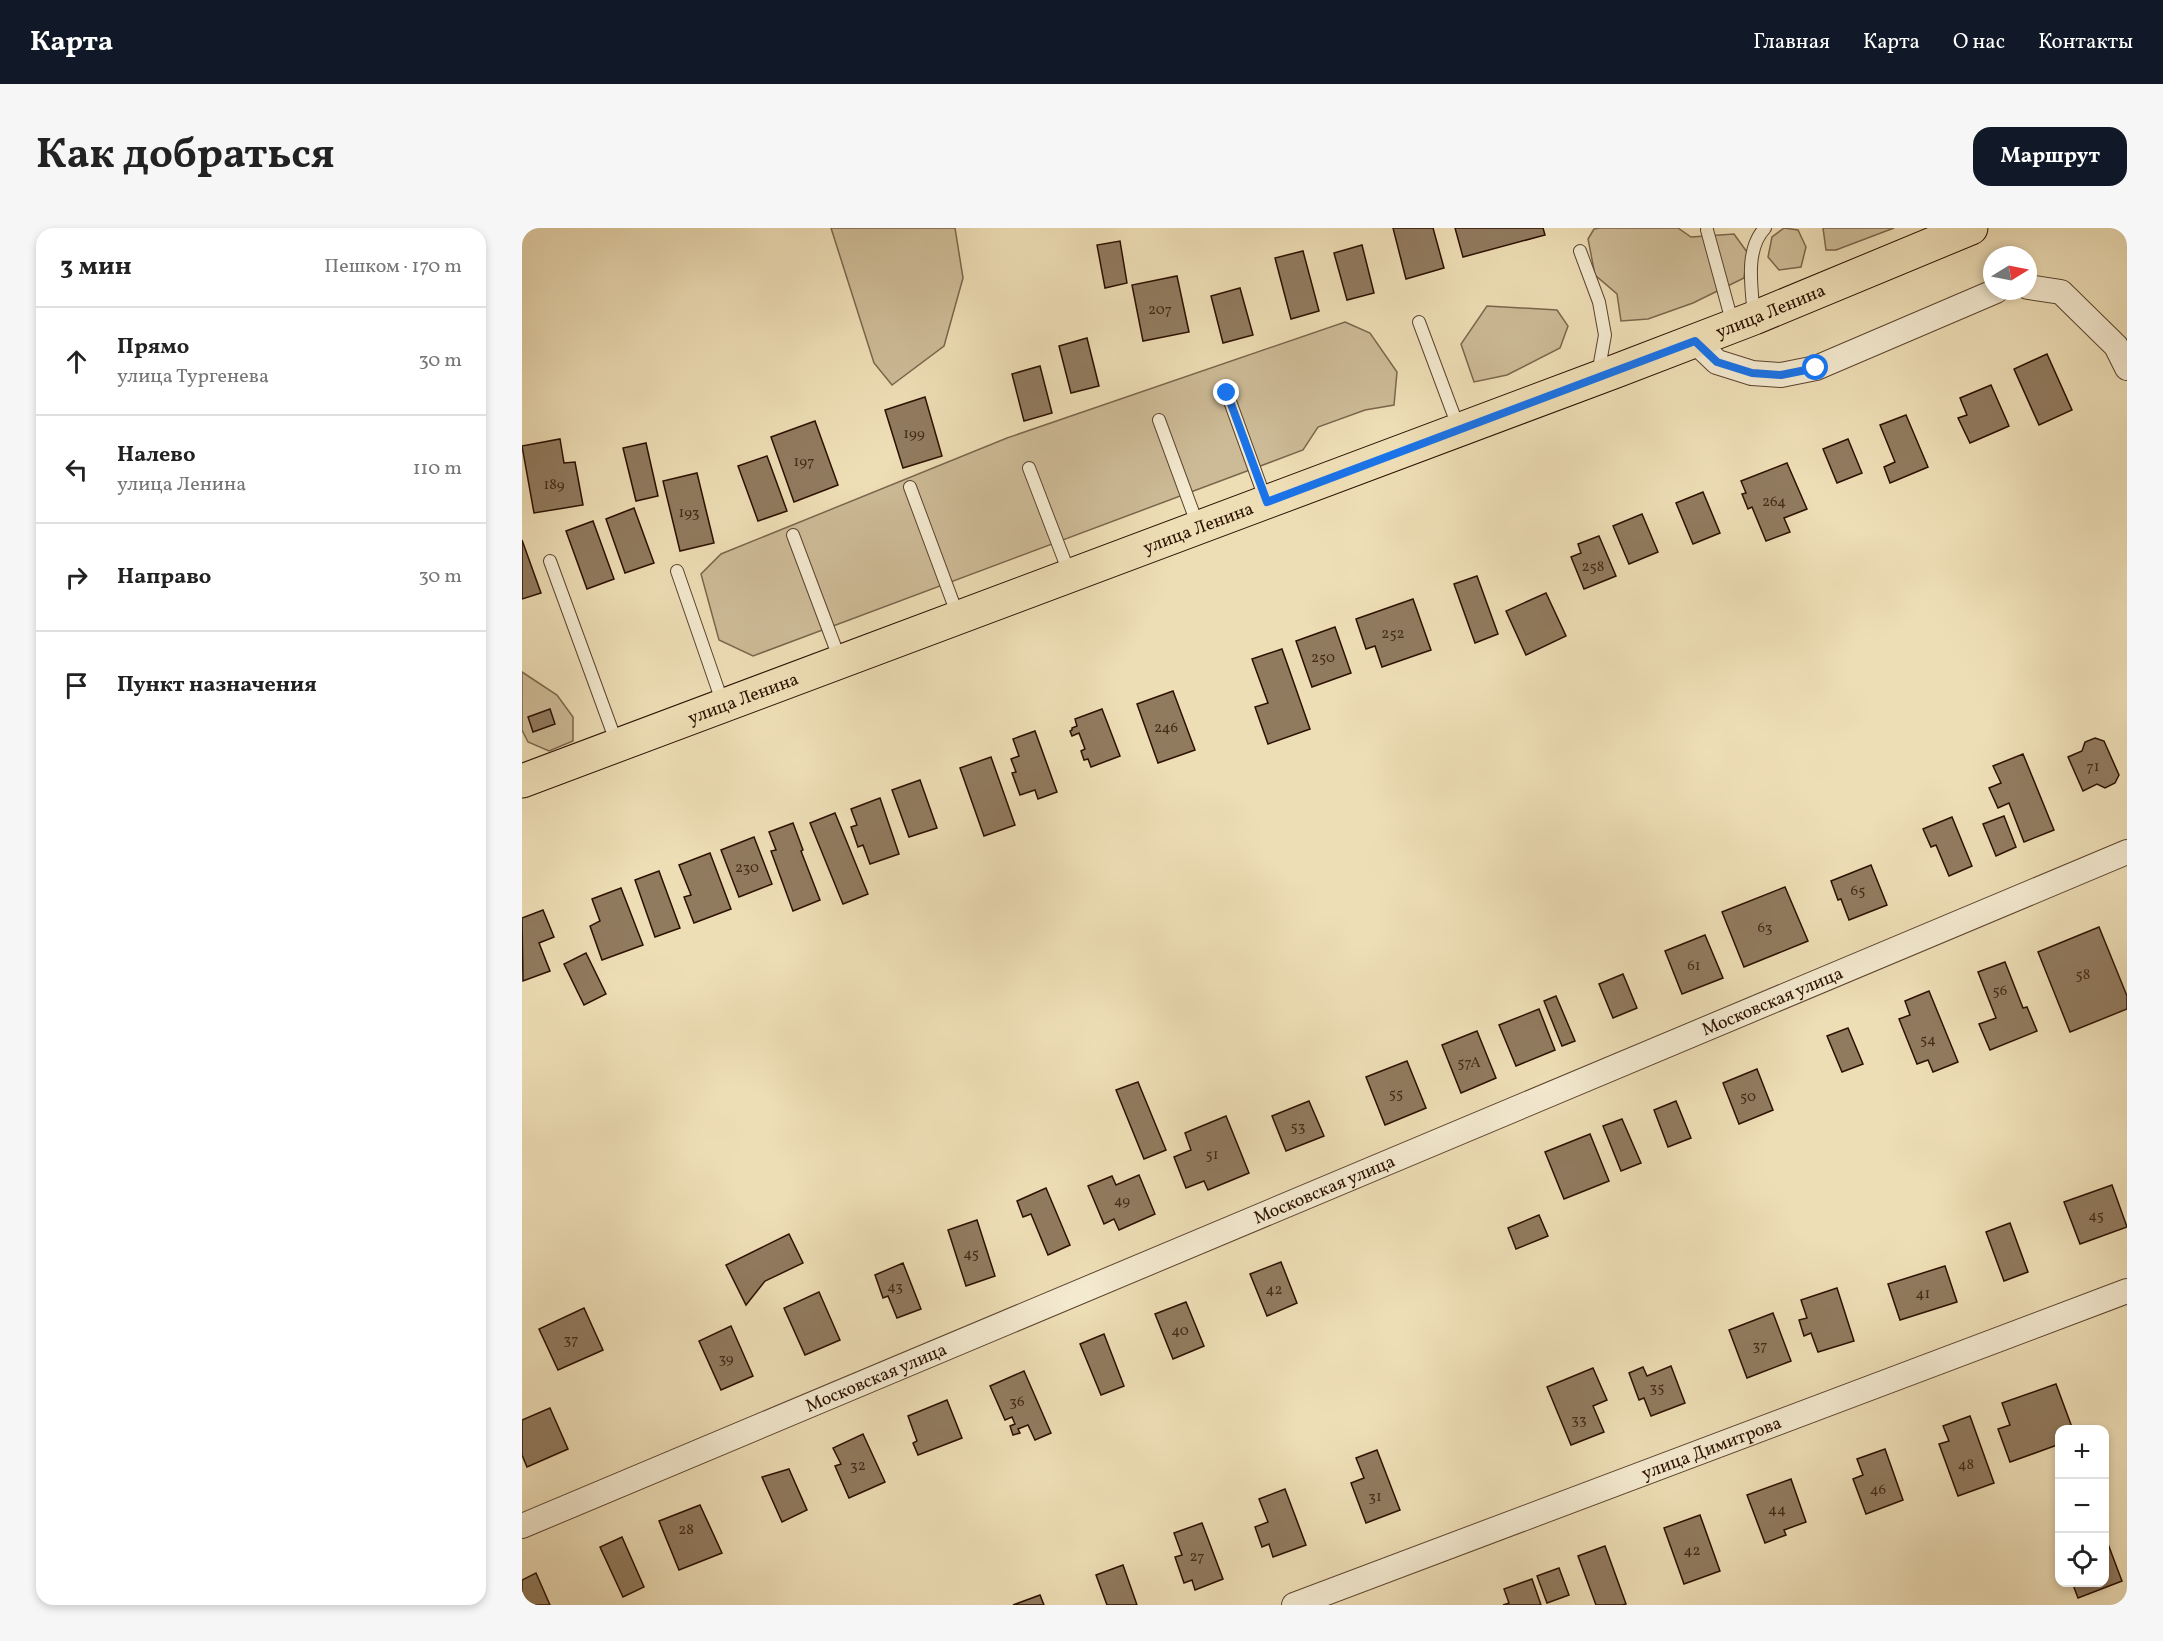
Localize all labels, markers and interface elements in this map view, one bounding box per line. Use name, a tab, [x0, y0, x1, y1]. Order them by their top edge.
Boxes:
text: Карта	[30, 23, 113, 62]
text: Главная	[1753, 28, 1830, 57]
text: Карта	[1863, 28, 1920, 57]
text: О нас	[1953, 28, 2005, 57]
text: Контакты	[2038, 28, 2133, 57]
text: Как добраться	[36, 127, 335, 186]
button: Маршрут	[1973, 127, 2127, 186]
north arrow	[1983, 246, 2037, 300]
text: 3 мин	[60, 249, 132, 285]
text: Пешком · 170 m	[324, 253, 462, 281]
street label: улица Ленина	[1712, 279, 1830, 346]
house number: 207	[1148, 300, 1172, 321]
text: Прямо	[117, 332, 189, 363]
icon: ahead	[60, 345, 93, 378]
text: 30 m	[418, 347, 462, 375]
route start	[1802, 354, 1828, 380]
text: улица Тургенева	[117, 363, 269, 391]
route end	[1213, 379, 1239, 405]
house number: 199	[903, 424, 925, 445]
text: Налево	[117, 440, 196, 471]
house number: 197	[794, 452, 814, 473]
icon: left	[60, 453, 93, 486]
text: 110 m	[413, 455, 462, 483]
text: улица Ленина	[117, 471, 246, 499]
house number: 189	[543, 475, 565, 496]
house number: 264	[1762, 492, 1786, 513]
street label: улица Ленина	[1140, 497, 1257, 561]
house number: 193	[678, 503, 700, 524]
house number: 258	[1582, 557, 1604, 578]
icon: right	[60, 561, 93, 594]
text: Направо	[117, 562, 211, 593]
text: 30 m	[418, 563, 462, 591]
house number: 252	[1381, 624, 1405, 645]
house number: 250	[1311, 648, 1335, 669]
street label: улица Ленина	[685, 667, 802, 732]
icon: arrive	[60, 669, 93, 702]
text: Пункт назначения	[117, 670, 317, 701]
house number: 246	[1154, 718, 1178, 739]
house number: 71	[2086, 757, 2100, 778]
house number: 230	[735, 858, 759, 879]
house number: 65	[1851, 881, 1865, 902]
house number: 63	[1757, 918, 1773, 939]
house number: 61	[1687, 956, 1701, 977]
street label: Московская улица	[1698, 962, 1847, 1043]
house number: 58	[2076, 965, 2090, 986]
house number: 56	[1993, 981, 2007, 1002]
house number: 54	[1920, 1030, 1936, 1051]
house number: 57А	[1457, 1053, 1481, 1074]
house number: 55	[1389, 1084, 1403, 1105]
house number: 50	[1740, 1087, 1756, 1108]
house number: 53	[1291, 1117, 1305, 1138]
house number: 51	[1205, 1145, 1219, 1166]
street label: Московская улица	[1250, 1150, 1399, 1231]
house number: 49	[1114, 1191, 1130, 1212]
house number: 45	[2088, 1206, 2104, 1227]
house number: 45	[963, 1244, 979, 1265]
house number: 43	[887, 1277, 903, 1298]
house number: 42	[1265, 1280, 1283, 1301]
house number: 41	[1916, 1284, 1930, 1305]
house number: 40	[1171, 1321, 1189, 1342]
house number: 37	[564, 1330, 578, 1351]
house number: 37	[1753, 1336, 1767, 1357]
street label: Московская улица	[802, 1338, 951, 1420]
house number: 39	[718, 1349, 734, 1370]
house number: 35	[1650, 1378, 1664, 1399]
house number: 36	[1009, 1392, 1025, 1413]
house number: 33	[1571, 1410, 1587, 1431]
street label: улица Димитрова	[1638, 1411, 1786, 1487]
map controls	[2055, 1425, 2109, 1587]
button: +	[2055, 1425, 2109, 1479]
house number: 48	[1958, 1455, 1974, 1476]
house number: 32	[850, 1456, 866, 1477]
button: −	[2055, 1479, 2109, 1533]
house number: 46	[1870, 1480, 1886, 1501]
house number: 31	[1368, 1487, 1382, 1508]
house number: 44	[1768, 1500, 1786, 1521]
house number: 28	[678, 1520, 694, 1541]
button: locate	[2055, 1533, 2109, 1587]
house number: 42	[1683, 1541, 1701, 1562]
house number: 27	[1190, 1547, 1204, 1568]

